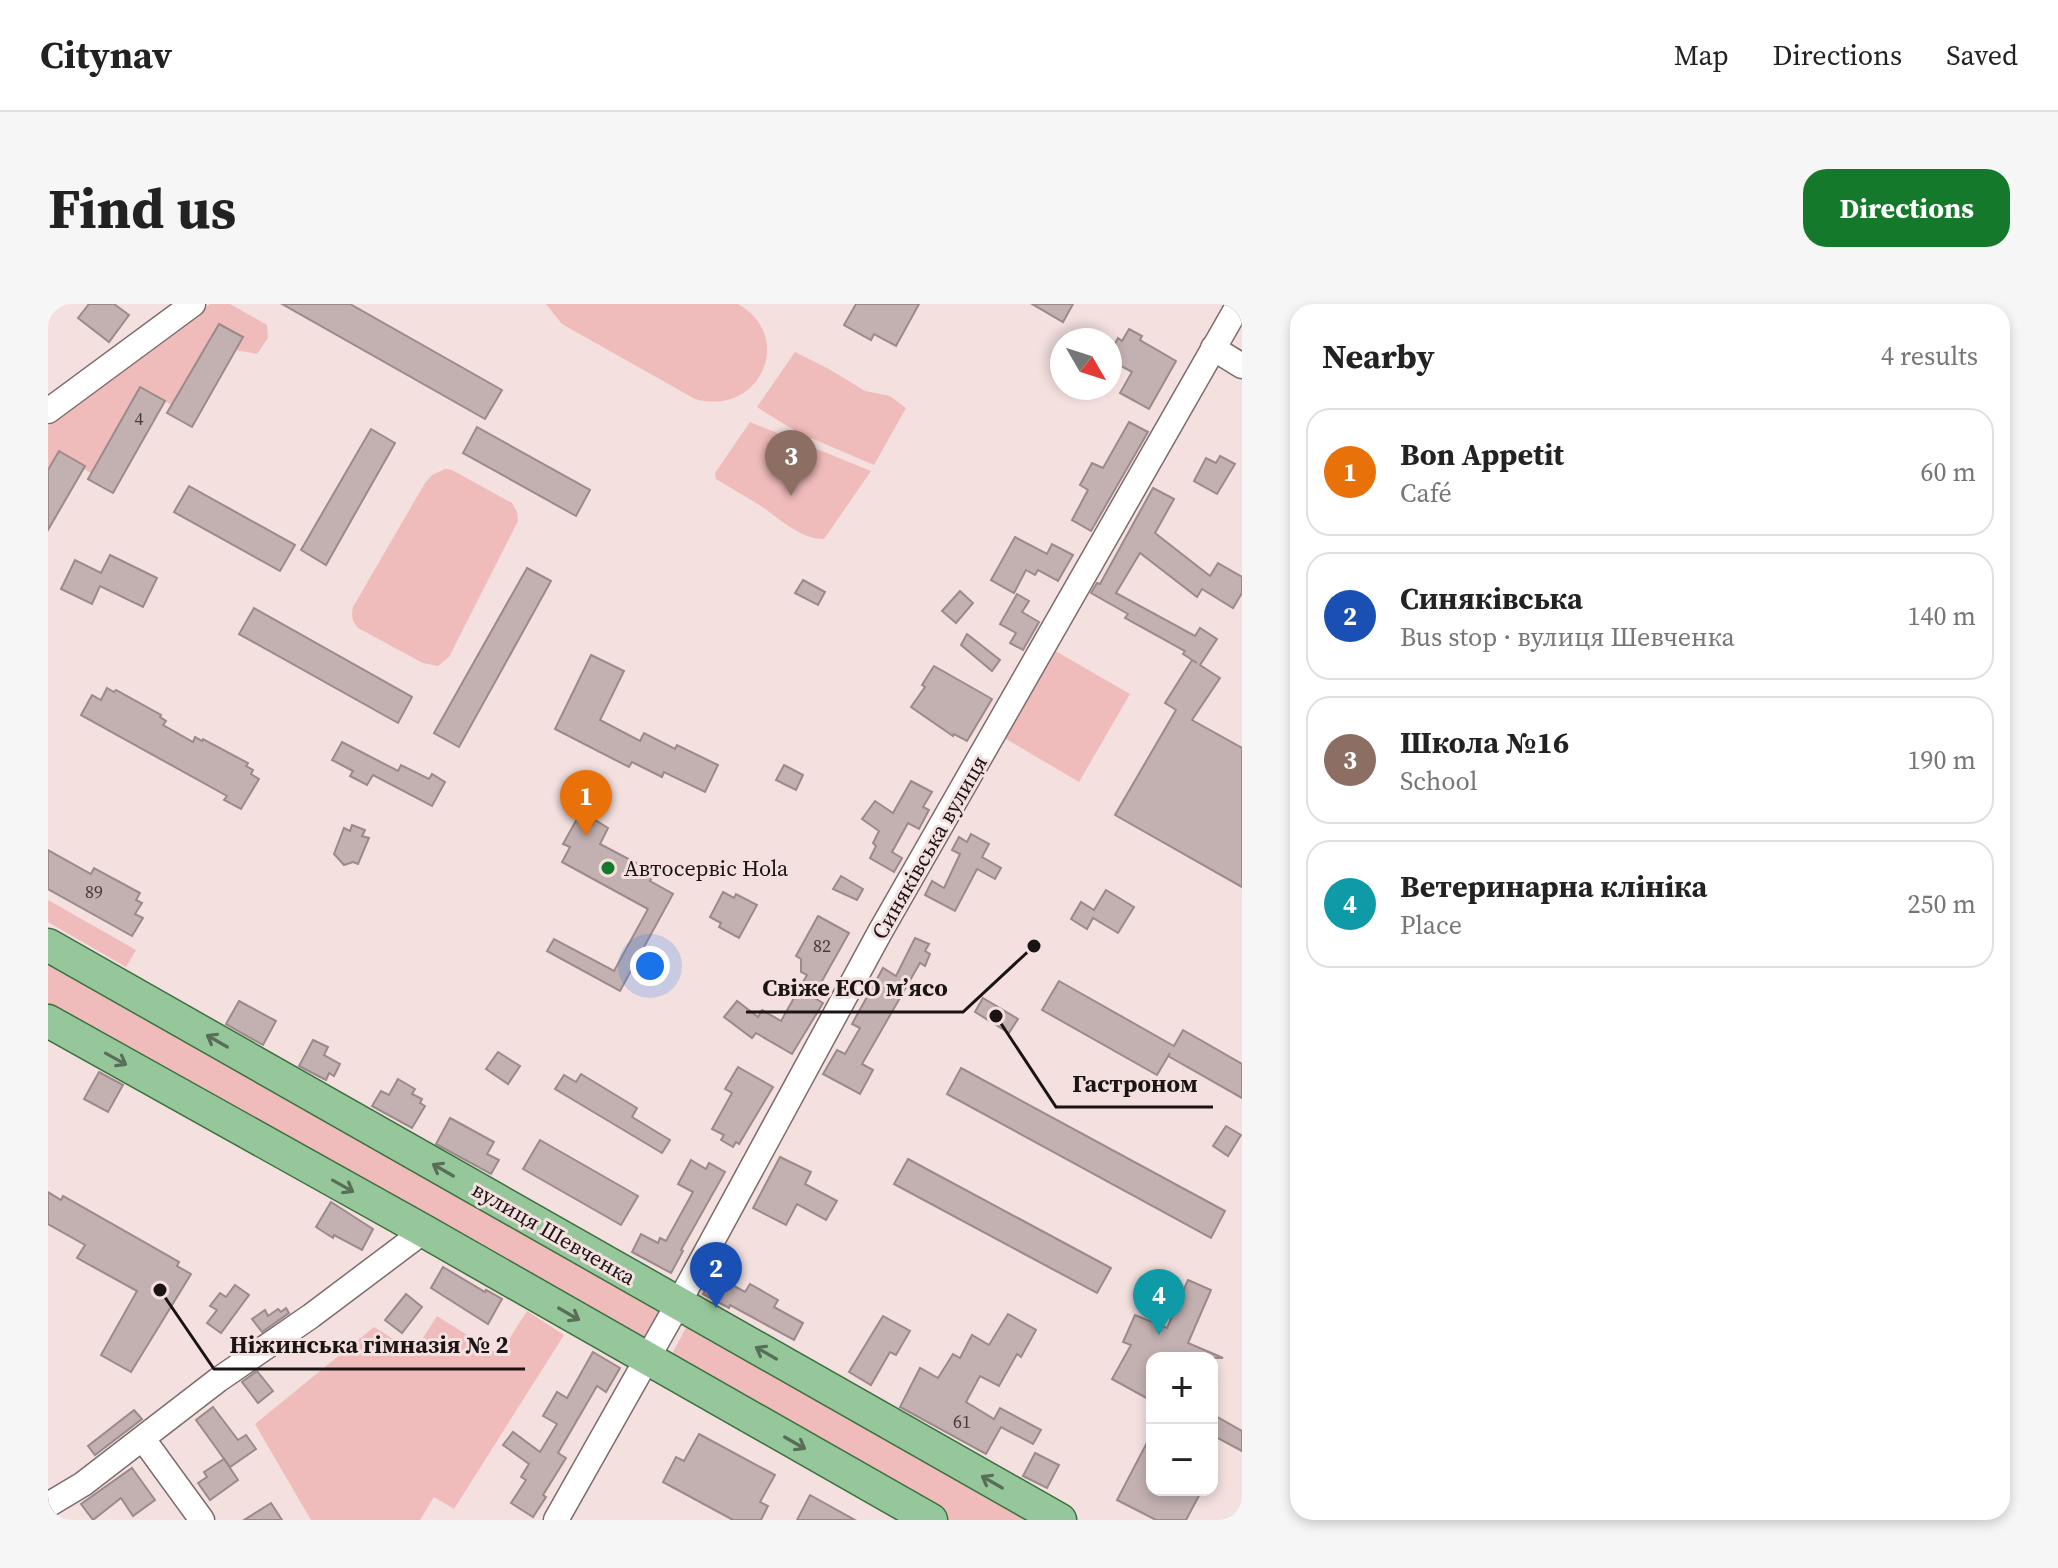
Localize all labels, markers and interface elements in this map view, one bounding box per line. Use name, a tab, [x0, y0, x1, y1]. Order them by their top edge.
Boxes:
text: Citynav	[40, 29, 172, 81]
text: Map	[1674, 36, 1729, 74]
text: Directions	[1773, 36, 1902, 74]
text: Saved	[1946, 36, 2018, 74]
button: Directions	[1803, 169, 2010, 247]
text: Find us	[48, 170, 236, 247]
north arrow	[1050, 328, 1122, 400]
text: Nearby	[1322, 333, 1435, 379]
text: 4 results	[1881, 338, 1978, 374]
house number: 4	[135, 406, 144, 431]
pin: 3	[765, 430, 817, 496]
text: Bon Appetit	[1400, 434, 1564, 475]
text: 1	[1343, 454, 1357, 490]
text: 60 m	[1921, 454, 1976, 490]
text: Café	[1400, 475, 1452, 511]
text: Синяківська	[1400, 578, 1583, 619]
text: 2	[1343, 598, 1357, 634]
text: 140 m	[1908, 598, 1976, 634]
text: Bus stop · вулиця Шевченка	[1400, 619, 1735, 655]
text: Школа №16	[1400, 722, 1569, 763]
text: 3	[1343, 742, 1357, 778]
text: 190 m	[1908, 742, 1976, 778]
street label: Синяківська вулиця	[864, 750, 994, 944]
text: School	[1400, 763, 1477, 799]
pin: 1	[560, 770, 612, 836]
place label: Автосервіс Hola	[624, 853, 789, 883]
marker: Автосервіс Hola	[599, 859, 617, 877]
text: Ветеринарна клініка	[1400, 866, 1708, 907]
house number: 89	[85, 879, 103, 904]
text: 4	[1343, 886, 1357, 922]
text: 250 m	[1908, 886, 1976, 922]
text: Place	[1400, 907, 1462, 943]
house number: 82	[813, 933, 831, 958]
your location	[630, 946, 670, 986]
callout: Свіже ECO м’ясо	[746, 964, 963, 1012]
text: Свіже ECO м’ясо	[762, 971, 948, 1004]
one-way arrow	[205, 1033, 229, 1048]
one-way arrow	[104, 1051, 127, 1067]
callout: Гастроном	[1056, 1059, 1213, 1107]
text: Гастроном	[1072, 1067, 1198, 1100]
one-way arrow	[432, 1162, 455, 1178]
street label: вулиця Шевченка	[467, 1174, 642, 1292]
one-way arrow	[331, 1178, 354, 1194]
pin: 2	[690, 1242, 742, 1308]
pin: 4	[1133, 1269, 1185, 1335]
one-way arrow	[557, 1306, 580, 1322]
callout: Ніжинська гімназія № 2	[214, 1321, 525, 1369]
text: Ніжинська гімназія № 2	[229, 1328, 509, 1361]
one-way arrow	[755, 1345, 778, 1361]
map controls	[1146, 1352, 1218, 1496]
button: +	[1146, 1352, 1218, 1424]
house number: 61	[953, 1409, 971, 1434]
button: −	[1146, 1424, 1218, 1496]
one-way arrow	[783, 1435, 806, 1451]
one-way arrow	[981, 1473, 1005, 1489]

